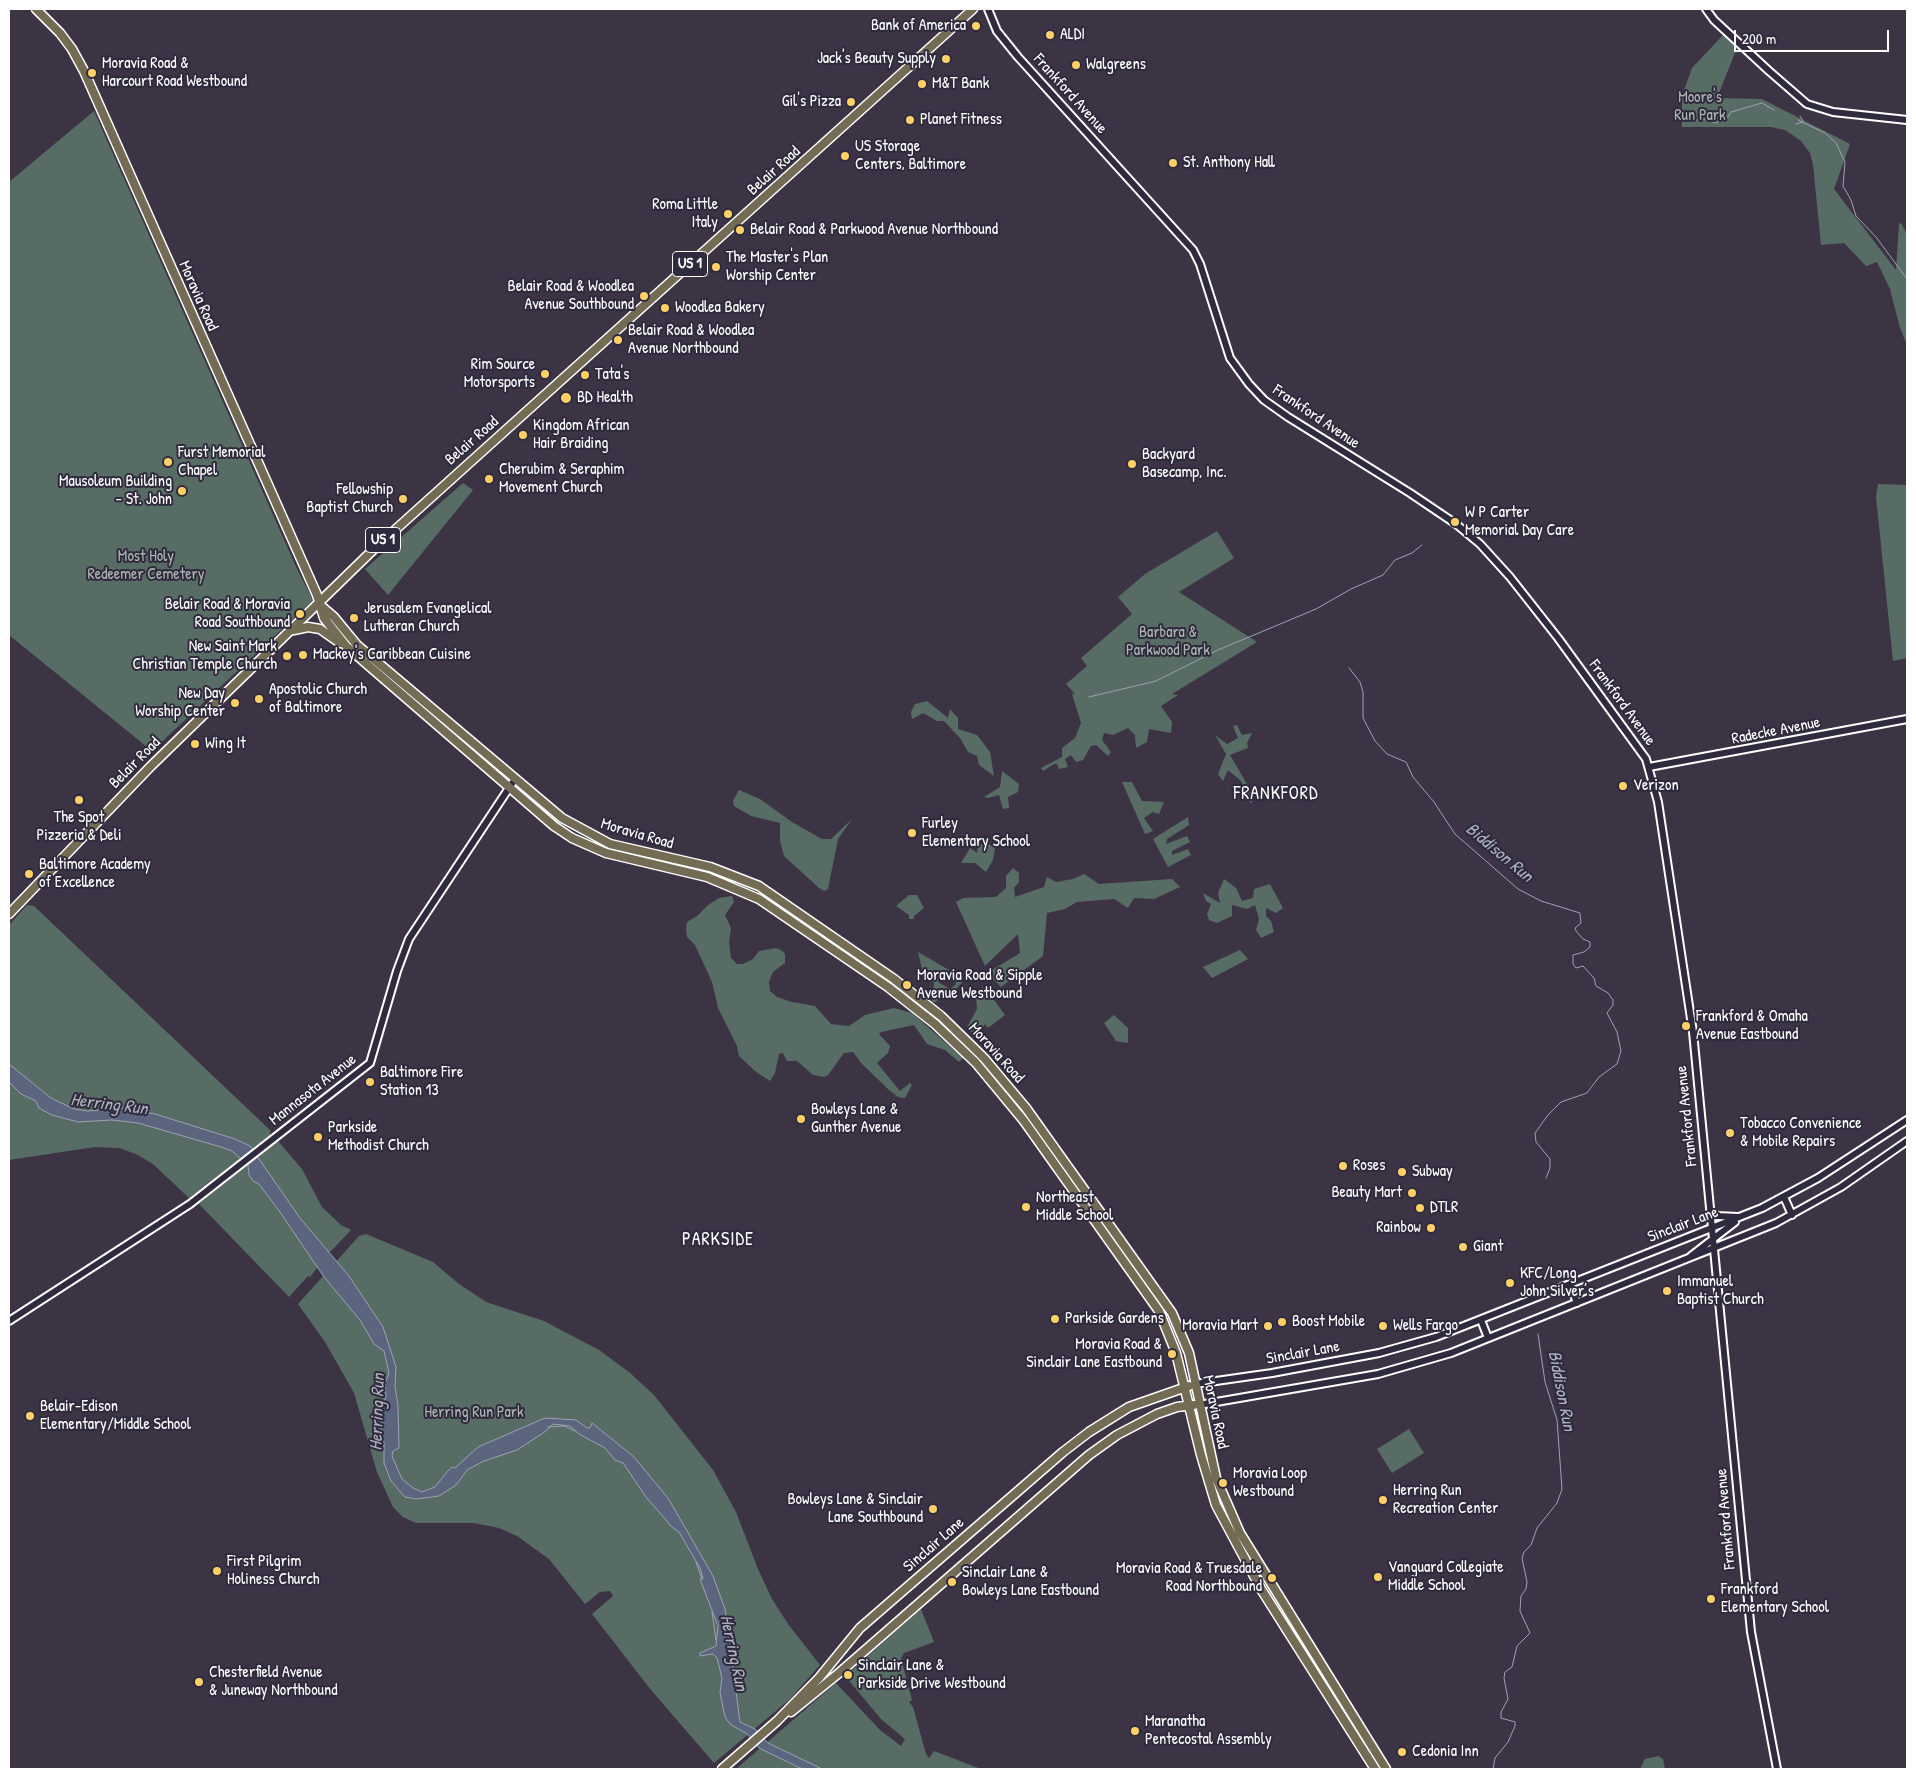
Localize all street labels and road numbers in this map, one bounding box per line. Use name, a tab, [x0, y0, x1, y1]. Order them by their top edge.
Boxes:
street label: Frankford Avenue	[1029, 50, 1111, 138]
street label: Belair Road	[744, 142, 804, 200]
road number: US 1	[672, 252, 708, 276]
street label: Moravia Road	[174, 258, 222, 334]
street label: Frankford Avenue	[1269, 381, 1363, 453]
street label: Belair Road	[441, 413, 503, 469]
road number: US 1	[366, 528, 400, 552]
street label: Frankford Avenue	[1585, 656, 1659, 750]
street label: Radecke Avenue	[1730, 713, 1822, 749]
street label: Belair Road	[105, 733, 165, 793]
street label: Moravia Road	[599, 814, 675, 854]
street label: Moravia Road	[964, 1019, 1028, 1087]
street label: Mannasota Avenue	[266, 1050, 360, 1130]
street label: Frankford Avenue	[1672, 1065, 1702, 1167]
street label: Sinclair Lane	[1645, 1203, 1721, 1247]
street label: Sinclair Lane	[1265, 1337, 1341, 1369]
street label: Moravia Road	[1198, 1374, 1232, 1450]
street label: Frankford Avenue	[1712, 1468, 1740, 1570]
street label: Sinclair Lane	[900, 1513, 968, 1577]

